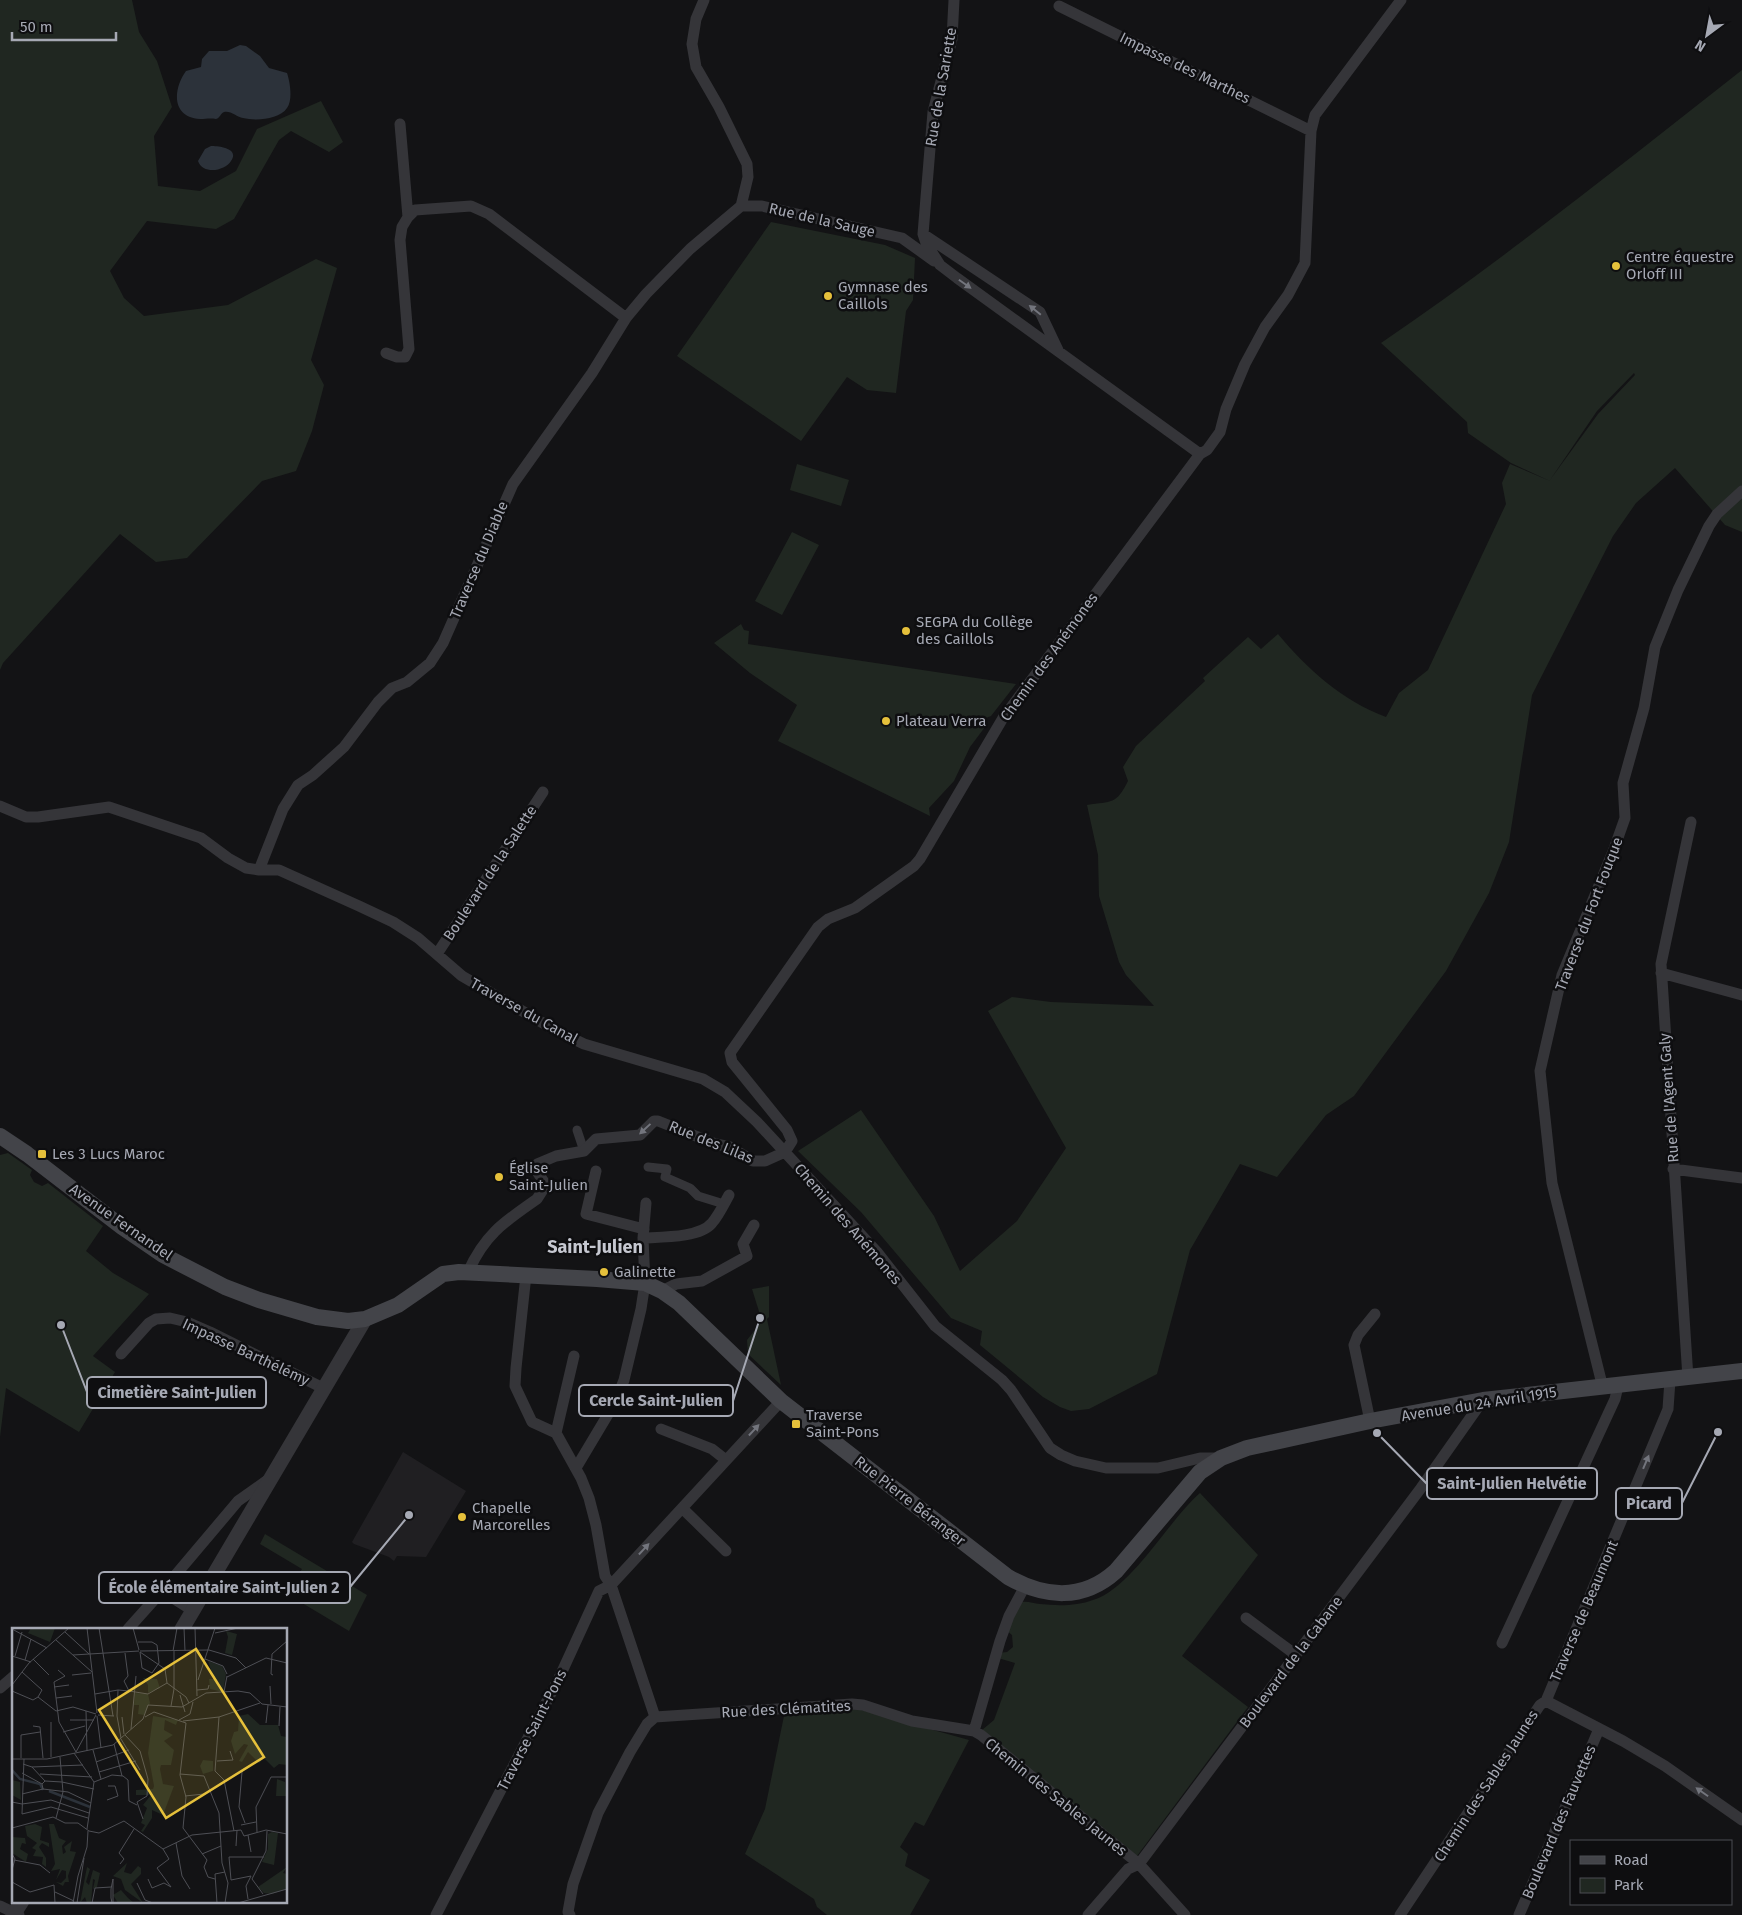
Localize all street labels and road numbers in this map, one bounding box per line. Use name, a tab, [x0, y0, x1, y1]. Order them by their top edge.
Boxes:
street label: Rue de la Sariette	[922, 26, 960, 148]
street label: Impasse des Marthes	[1117, 29, 1253, 107]
street label: Rue de la Sauge	[767, 199, 877, 241]
street label: Traverse du Diable	[446, 499, 512, 621]
street label: Chemin des Anémones	[996, 589, 1102, 725]
street label: Boulevard de la Salette	[440, 802, 540, 944]
street label: Traverse du Fort Fouque	[1551, 835, 1627, 993]
street label: Traverse du Canal	[467, 974, 581, 1048]
street label: Rue de l'Agent Galy	[1655, 1032, 1683, 1163]
street label: Rue des Lilas	[666, 1117, 756, 1167]
street label: Chemin des Anémones	[791, 1160, 905, 1288]
street label: Avenue Fernandel	[66, 1180, 177, 1265]
street label: Impasse Barthélémy	[180, 1315, 313, 1390]
street label: Avenue du 24 Avril 1915	[1400, 1383, 1558, 1425]
street label: Rue Pierre Béranger	[851, 1452, 969, 1550]
street label: Traverse de Beaumont	[1546, 1537, 1622, 1684]
street label: Boulevard de la Cabane	[1236, 1592, 1346, 1732]
street label: Traverse Saint-Pons	[494, 1666, 570, 1794]
street label: Rue des Clématites	[721, 1697, 851, 1721]
street label: Chemin des Sables Jaunes	[1430, 1707, 1542, 1865]
street label: Chemin des Sables Jaunes	[981, 1734, 1131, 1860]
street label: Boulevard des Fauvettes	[1518, 1742, 1600, 1902]

